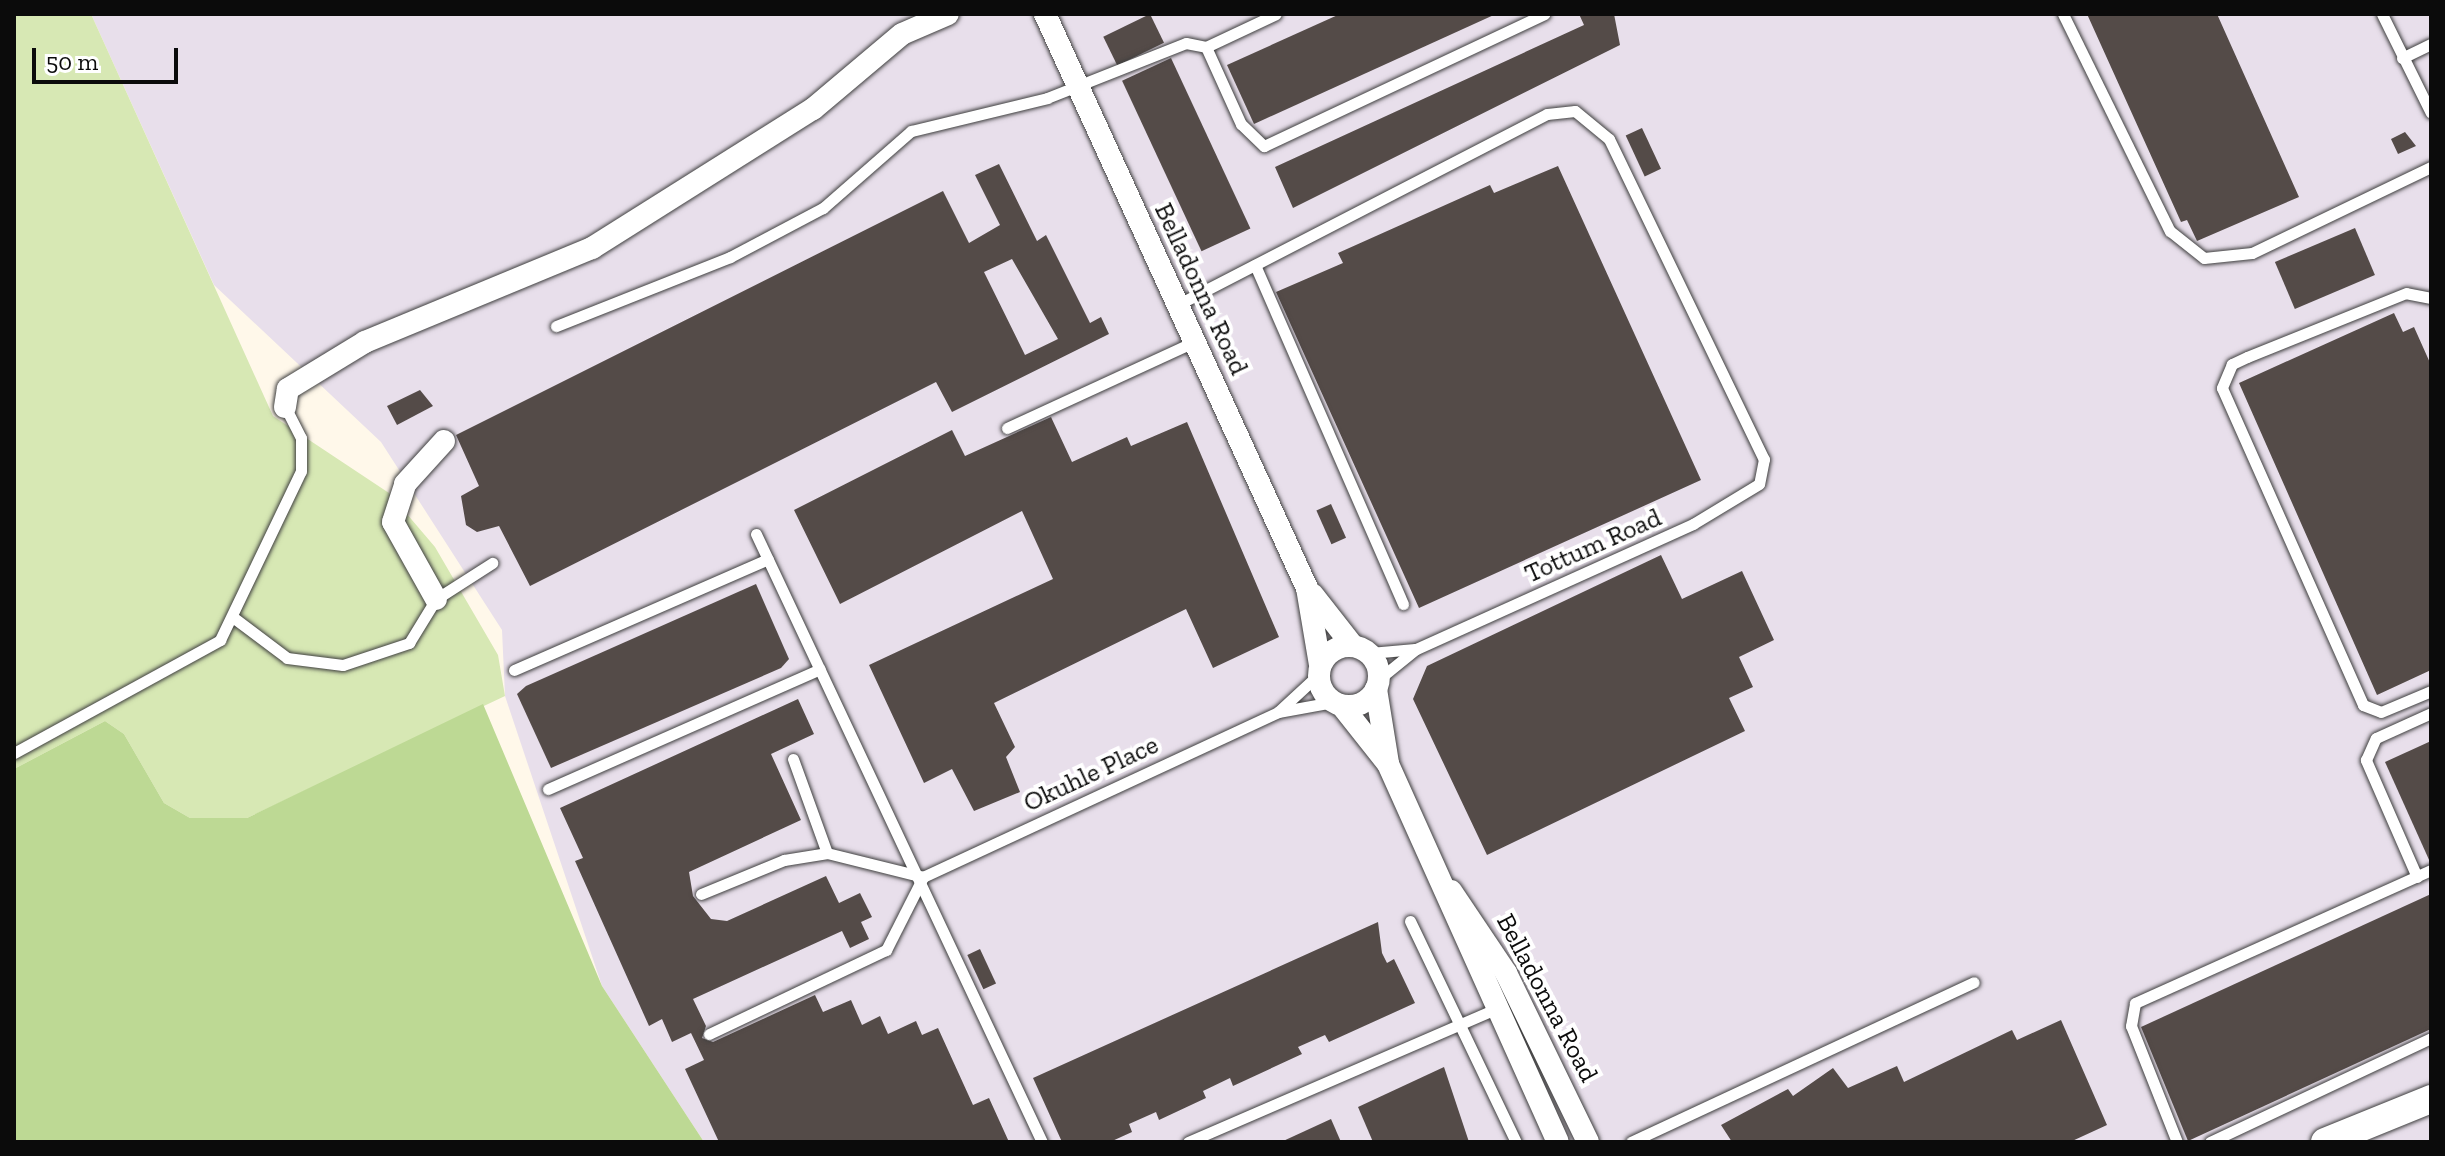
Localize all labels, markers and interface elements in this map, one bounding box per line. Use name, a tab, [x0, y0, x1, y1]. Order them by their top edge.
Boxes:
scale bar	[36, 32, 182, 82]
text: 50 m	[46, 47, 98, 76]
street label: Belladonna Road	[1148, 198, 1254, 380]
street label: Tottum Road	[1520, 502, 1666, 590]
street label: Okuhle Place	[1019, 729, 1163, 819]
street label: Belladonna Road	[1490, 909, 1604, 1087]

